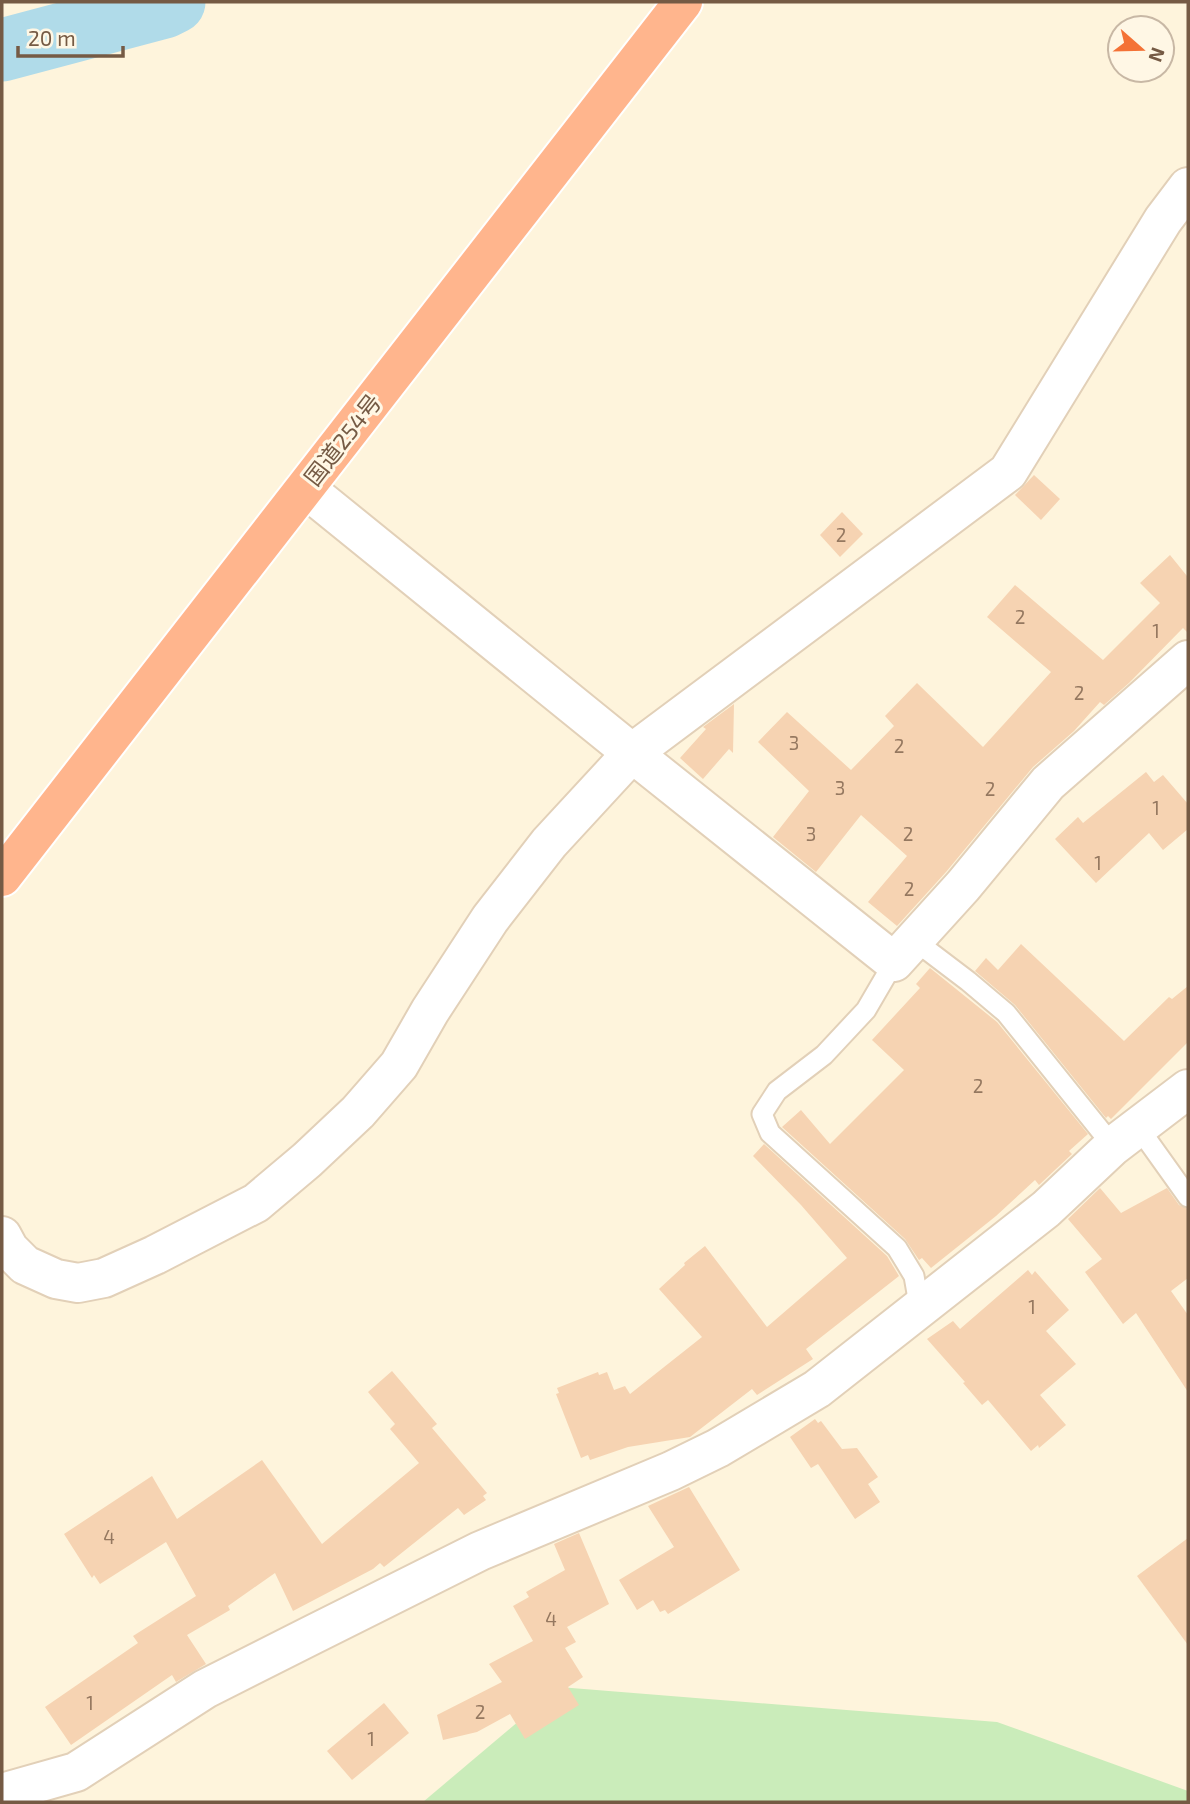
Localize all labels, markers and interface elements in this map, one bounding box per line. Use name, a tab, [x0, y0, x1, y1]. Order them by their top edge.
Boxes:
scale bar	[18, 14, 122, 58]
north arrow	[1106, 14, 1176, 84]
text: 20 m	[28, 25, 76, 50]
text: N	[1144, 45, 1171, 65]
street label: 国道254号	[298, 388, 387, 491]
house number: 2	[836, 523, 846, 546]
house number: 2	[1015, 605, 1025, 628]
house number: 1	[1152, 619, 1160, 642]
house number: 2	[1074, 681, 1084, 704]
house number: 3	[789, 731, 799, 754]
house number: 2	[894, 734, 904, 757]
house number: 3	[835, 776, 845, 799]
house number: 2	[985, 777, 995, 800]
house number: 1	[1152, 796, 1160, 819]
house number: 3	[806, 822, 816, 845]
house number: 2	[903, 822, 913, 845]
house number: 1	[1094, 851, 1102, 874]
house number: 2	[904, 877, 914, 900]
house number: 2	[973, 1074, 983, 1097]
house number: 1	[1028, 1295, 1036, 1318]
house number: 4	[103, 1525, 115, 1548]
house number: 4	[545, 1607, 557, 1630]
house number: 1	[86, 1691, 94, 1714]
house number: 2	[475, 1700, 485, 1723]
house number: 1	[367, 1727, 375, 1750]

